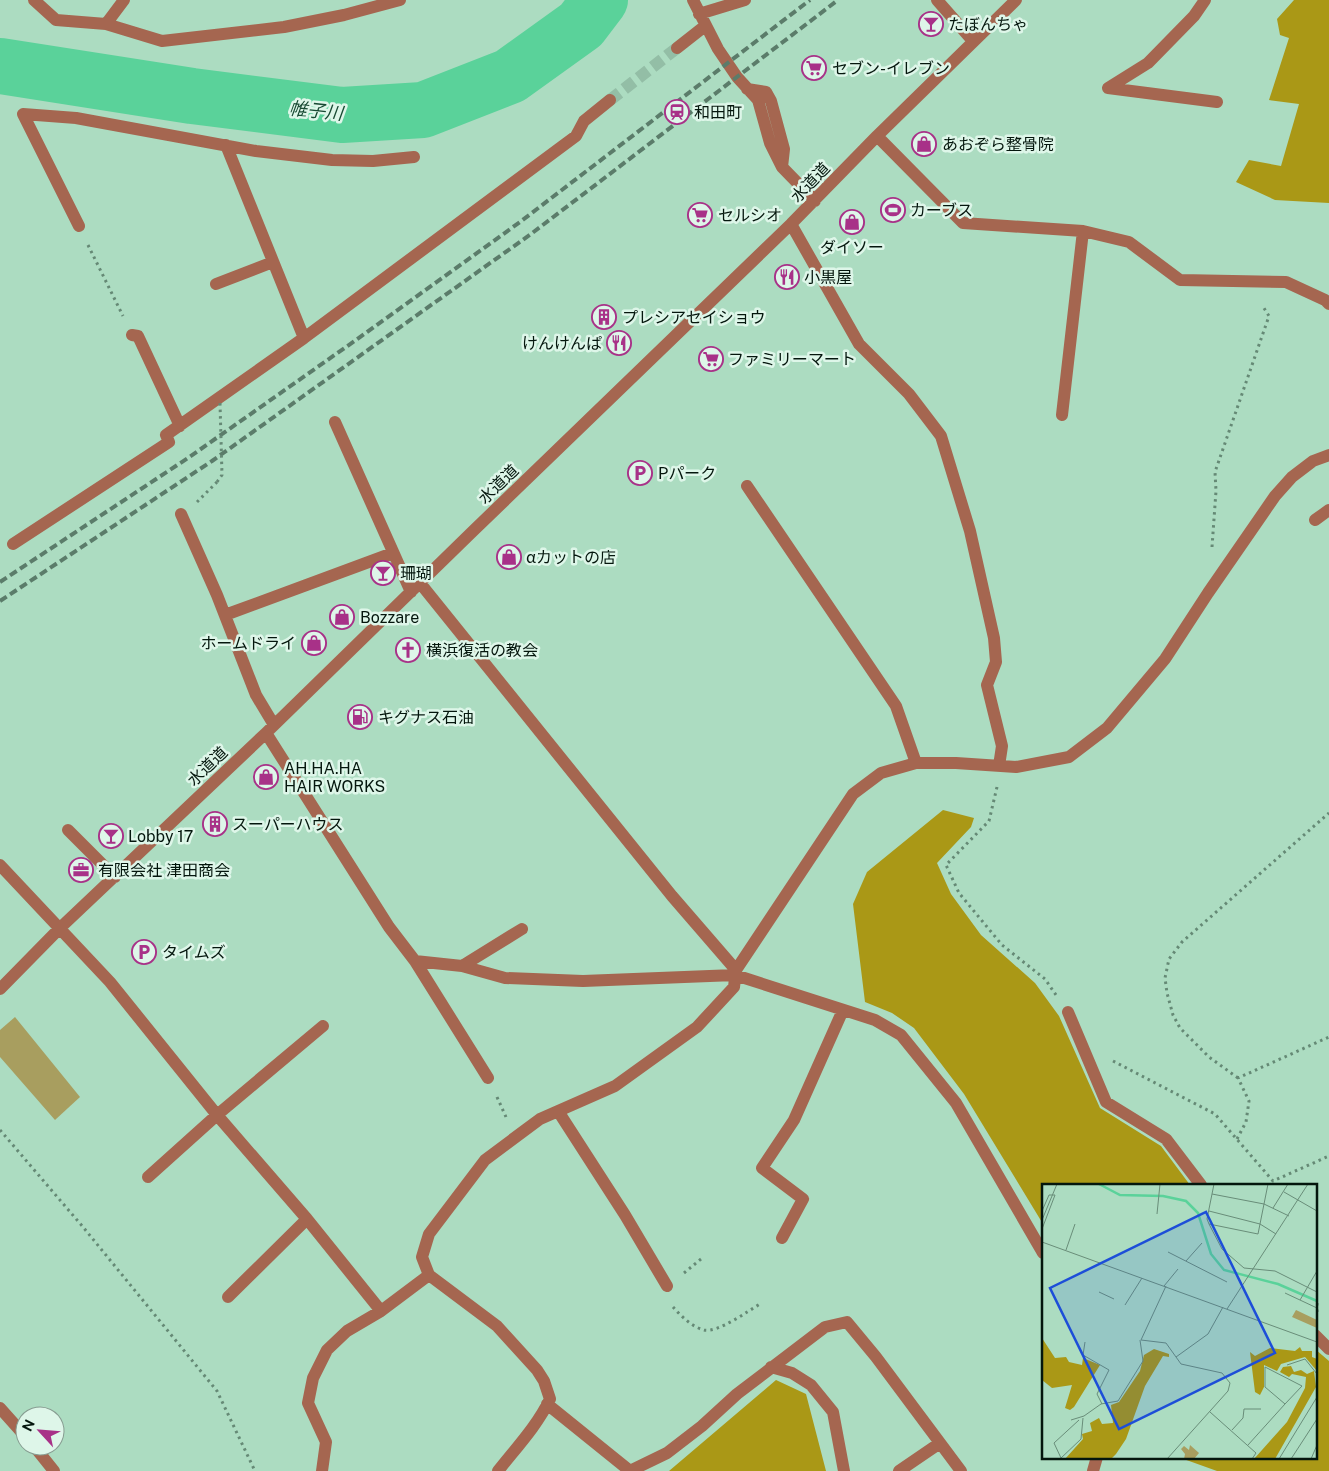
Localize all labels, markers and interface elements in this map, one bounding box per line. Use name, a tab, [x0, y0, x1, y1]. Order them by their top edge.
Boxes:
bar icon: たぼんちゃ	[918, 11, 944, 37]
place label: たぼんちゃ	[948, 15, 1028, 34]
supermarket icon: セブン-イレブン	[801, 55, 827, 81]
place label: セブン-イレブン	[832, 59, 950, 78]
water label: 帷子川	[288, 97, 346, 124]
station icon: 和田町	[664, 99, 690, 125]
place label: 和田町	[694, 103, 742, 122]
shop icon: あおぞら整骨院	[911, 131, 937, 157]
place label: あおぞら整骨院	[942, 135, 1054, 154]
street label: 水道道	[787, 158, 834, 206]
sports icon: カーブス	[880, 197, 906, 223]
place label: カーブス	[910, 201, 973, 220]
supermarket icon: セルシオ	[687, 202, 713, 228]
place label: セルシオ	[718, 206, 782, 225]
shop icon: ダイソー	[839, 209, 865, 235]
place label: ダイソー	[820, 238, 884, 257]
restaurant icon: 小黒屋	[774, 264, 800, 290]
place label: 小黒屋	[804, 268, 852, 287]
building icon: プレシアセイショウ	[591, 304, 617, 330]
place label: プレシアセイショウ	[622, 308, 766, 327]
restaurant icon: けんけんぱ	[606, 330, 632, 356]
place label: けんけんぱ	[522, 334, 602, 353]
supermarket icon: ファミリーマート	[698, 346, 724, 372]
place label: ファミリーマート	[728, 350, 856, 369]
parking icon: Pパーク	[627, 460, 653, 486]
street label: 水道道	[474, 461, 522, 508]
place label: Pパーク	[658, 464, 716, 483]
shop icon: αカットの店	[496, 544, 522, 570]
place label: αカットの店	[526, 548, 616, 567]
bar icon: 珊瑚	[370, 560, 396, 586]
place label: 珊瑚	[400, 564, 432, 583]
shop icon: Bozzare	[329, 604, 355, 630]
place label: Bozzare	[360, 608, 419, 627]
shop icon: ホームドライ	[301, 630, 327, 656]
place label: ホームドライ	[200, 634, 296, 653]
church icon: 横浜復活の教会	[395, 637, 421, 663]
place label: 横浜復活の教会	[426, 641, 538, 660]
fuel station icon: キグナス石油	[347, 704, 373, 730]
place label: キグナス石油	[378, 708, 474, 727]
street label: 水道道	[183, 743, 231, 790]
place label: AH.HA.HA HAIR WORKS	[284, 759, 385, 796]
shop icon: AH.HA.HA HAIR WORKS	[253, 764, 279, 790]
building icon: スーパーハウス	[202, 811, 228, 837]
place label: スーパーハウス	[232, 815, 344, 834]
bar icon: Lobby 17	[98, 823, 124, 849]
place label: Lobby 17	[128, 827, 193, 846]
office icon: 有限会社 津田商会	[68, 857, 94, 883]
place label: 有限会社 津田商会	[98, 861, 230, 880]
parking icon: タイムズ	[131, 939, 157, 965]
place label: タイムズ	[162, 943, 226, 962]
inset map	[1042, 1184, 1316, 1458]
north arrow	[15, 1406, 65, 1456]
text: N	[19, 1417, 38, 1434]

